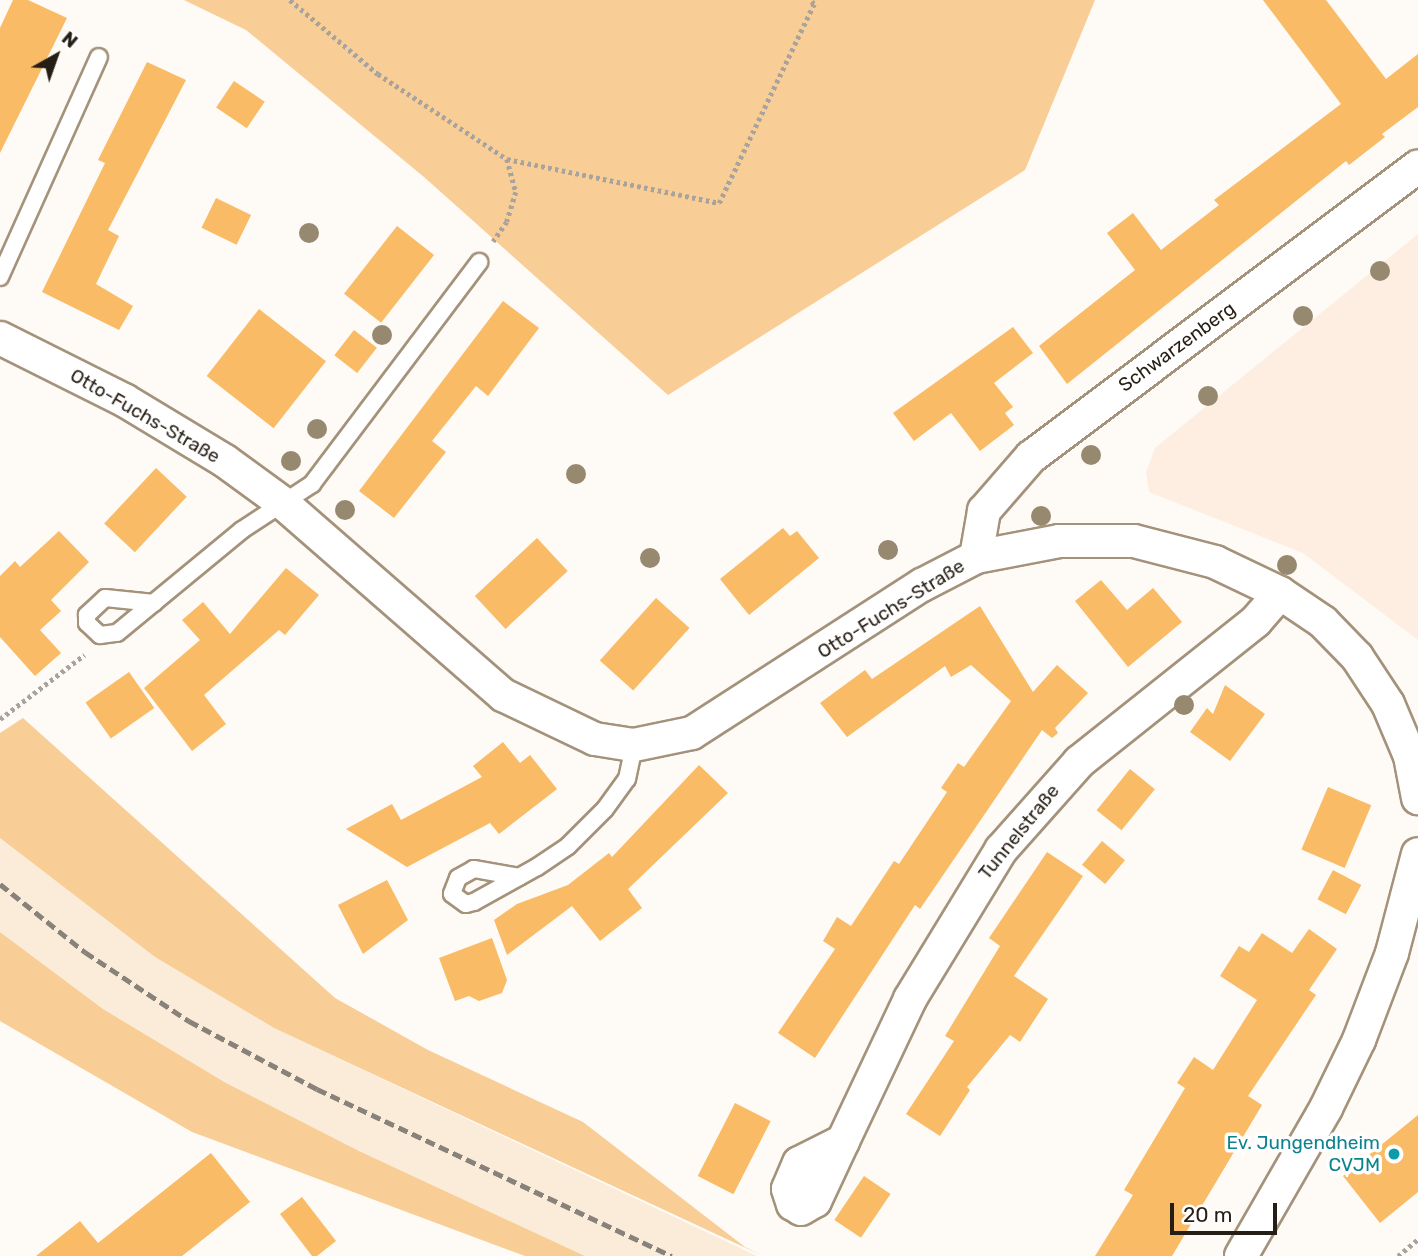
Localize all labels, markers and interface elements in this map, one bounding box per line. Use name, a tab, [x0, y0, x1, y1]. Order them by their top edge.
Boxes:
north arrow	[21, 21, 91, 91]
text: N	[57, 26, 82, 53]
street label: Schwarzenberg	[1114, 297, 1240, 397]
street label: Otto-Fuchs-Straße	[66, 364, 224, 468]
street label: Otto-Fuchs-Straße	[813, 555, 969, 663]
street label: Tunnelstraße	[974, 780, 1064, 884]
place label: Ev. Jungendheim CVJM	[1226, 1132, 1380, 1176]
marker: Ev. Jungendheim CVJM	[1386, 1146, 1402, 1162]
scale bar	[1173, 1190, 1280, 1234]
text: 20 m	[1183, 1202, 1232, 1227]

